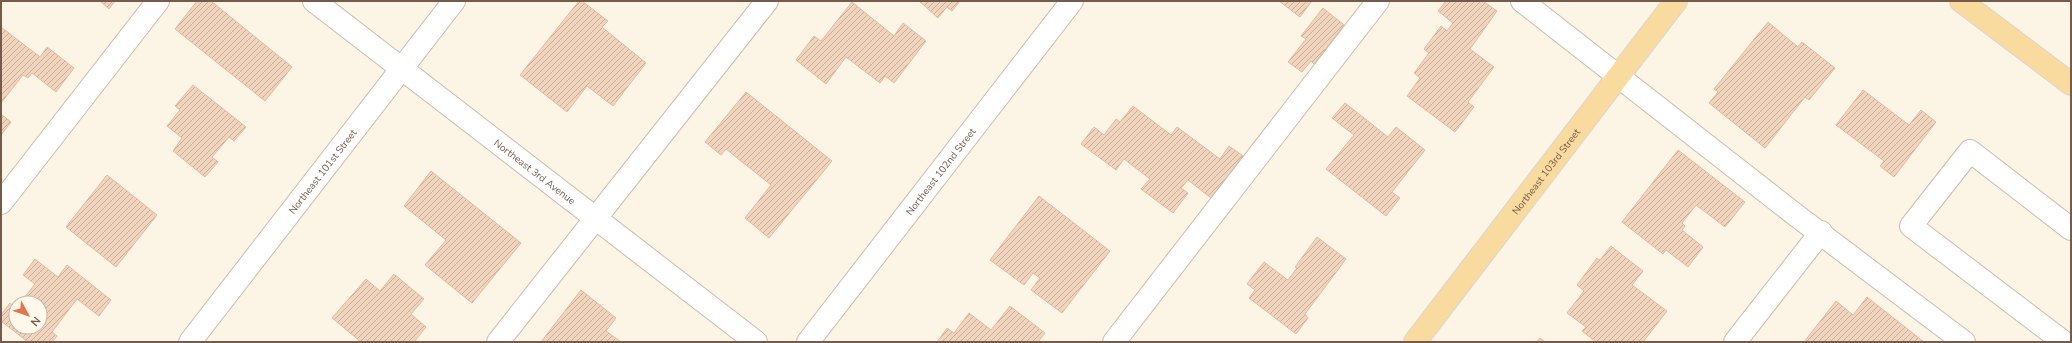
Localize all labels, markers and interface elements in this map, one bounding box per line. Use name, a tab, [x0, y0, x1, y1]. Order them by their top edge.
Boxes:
street label: Northeast 102nd Street	[903, 125, 980, 218]
street label: Northeast 101st Street	[286, 126, 361, 217]
street label: Northeast 103rd Street	[1509, 126, 1584, 218]
street label: Northeast 3rd Avenue	[491, 136, 578, 208]
north arrow	[8, 295, 48, 335]
text: N	[27, 313, 44, 329]

